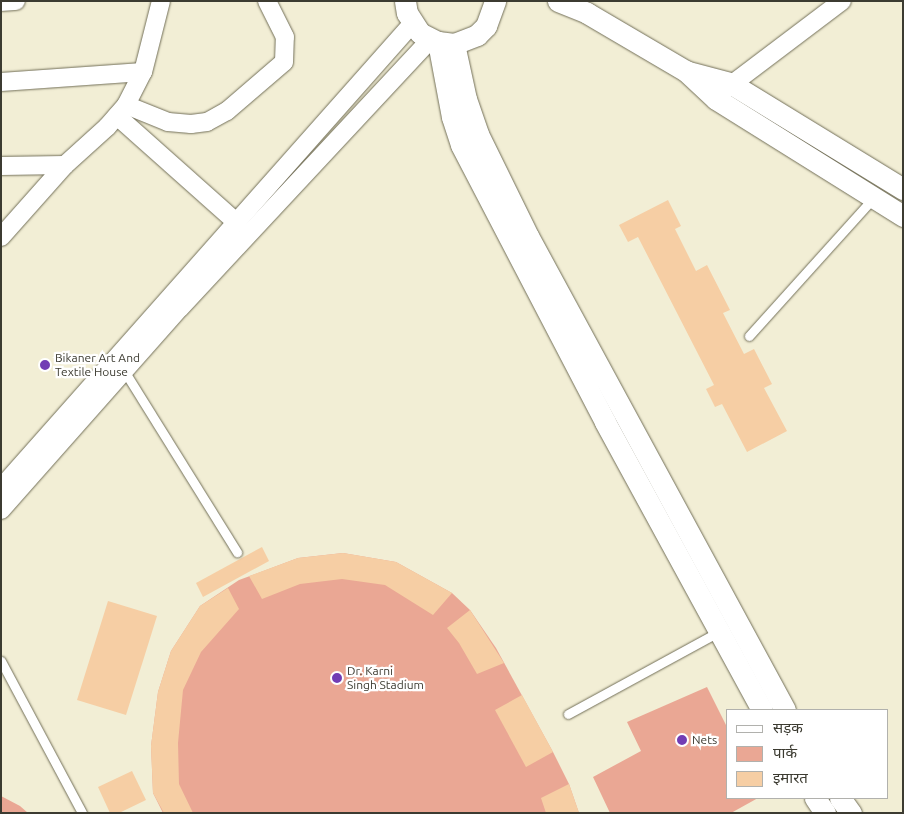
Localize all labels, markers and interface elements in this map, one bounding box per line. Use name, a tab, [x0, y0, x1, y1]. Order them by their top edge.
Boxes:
place label: Bikaner Art And Textile House	[55, 351, 140, 379]
marker: Bikaner Art And Textile House	[39, 359, 51, 371]
place label: Dr. Karni Singh Stadium	[347, 664, 424, 692]
marker: Dr. Karni Singh Stadium	[331, 672, 343, 684]
legend	[726, 709, 889, 799]
text: सड़क	[773, 719, 803, 736]
place label: Nets	[692, 733, 717, 747]
marker: Nets	[676, 734, 688, 746]
text: पार्क	[773, 744, 797, 761]
text: इमारत	[773, 769, 808, 786]

